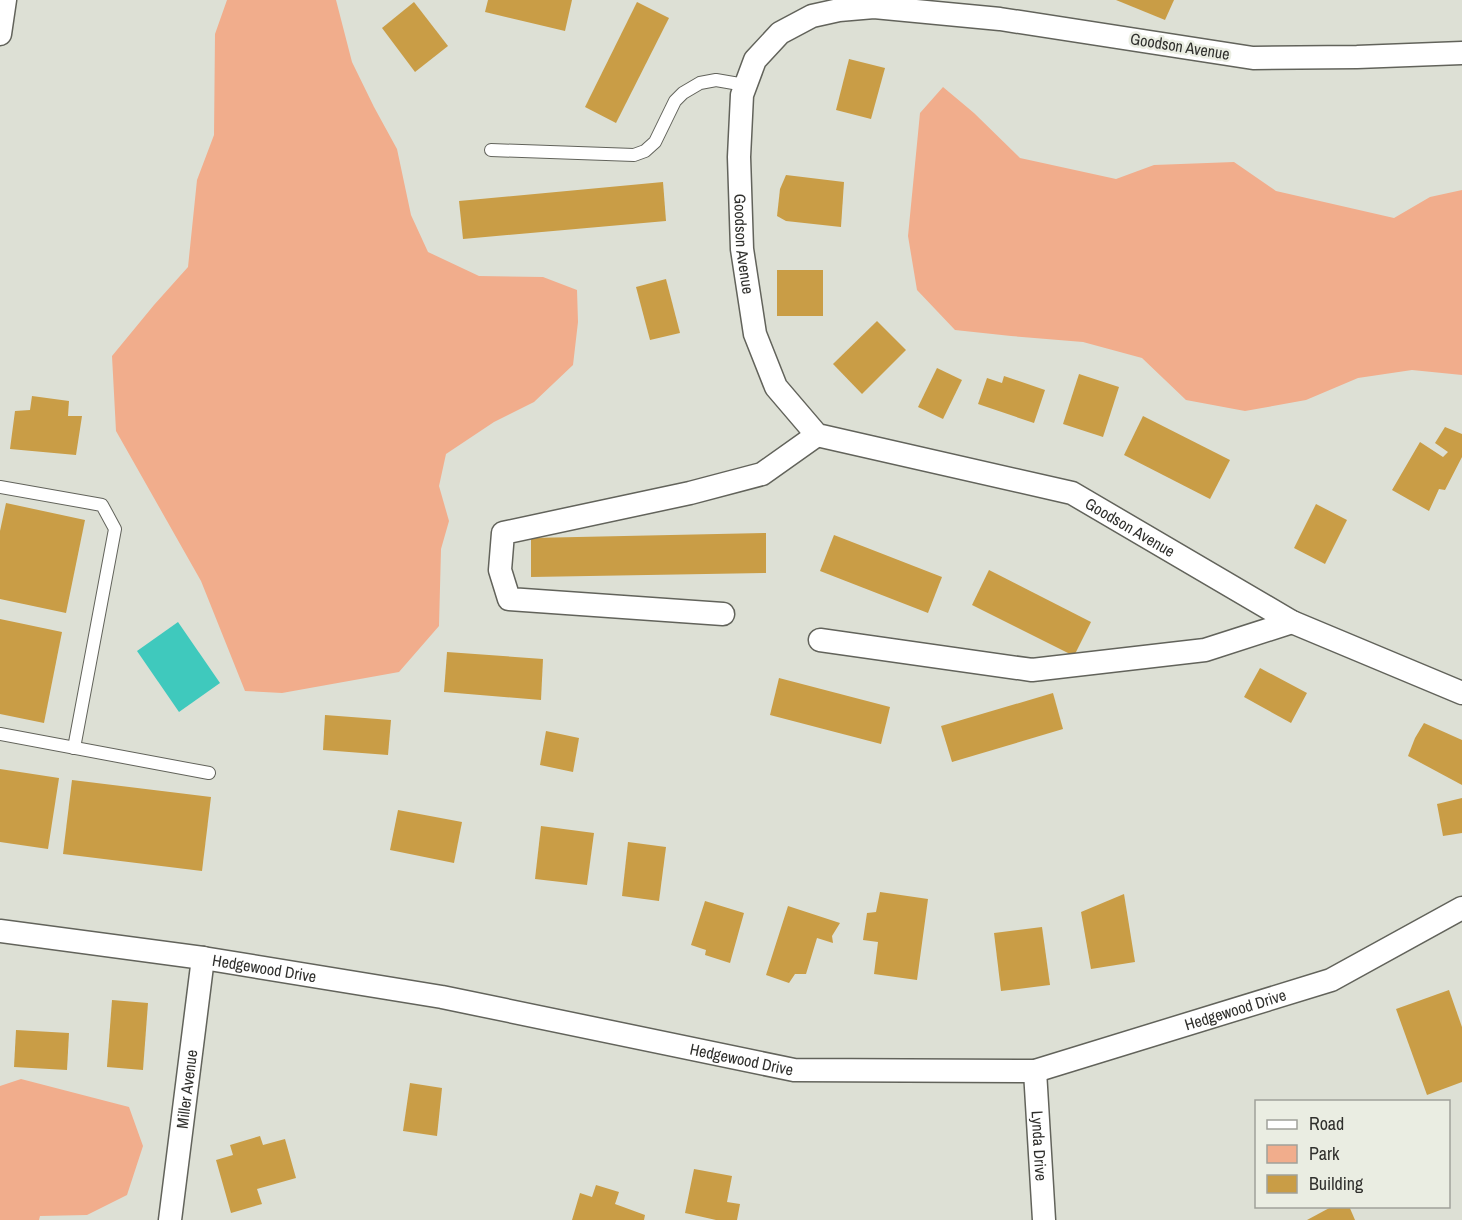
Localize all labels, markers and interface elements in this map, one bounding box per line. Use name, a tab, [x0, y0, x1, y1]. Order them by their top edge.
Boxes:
street label: Goodson Avenue	[1129, 27, 1231, 65]
street label: Goodson Avenue	[729, 194, 760, 295]
street label: Goodson Avenue	[1081, 492, 1179, 562]
street label: Hedgewood Drive	[211, 949, 318, 987]
street label: Hedgewood Drive	[1182, 983, 1289, 1035]
street label: Hedgewood Drive	[688, 1038, 795, 1081]
street label: Miller Avenue	[171, 1048, 202, 1130]
legend	[1255, 1100, 1450, 1208]
street label: Lynda Drive	[1026, 1110, 1053, 1182]
text: Road	[1309, 1111, 1344, 1136]
text: Park	[1309, 1141, 1340, 1166]
text: Building	[1309, 1171, 1364, 1196]

